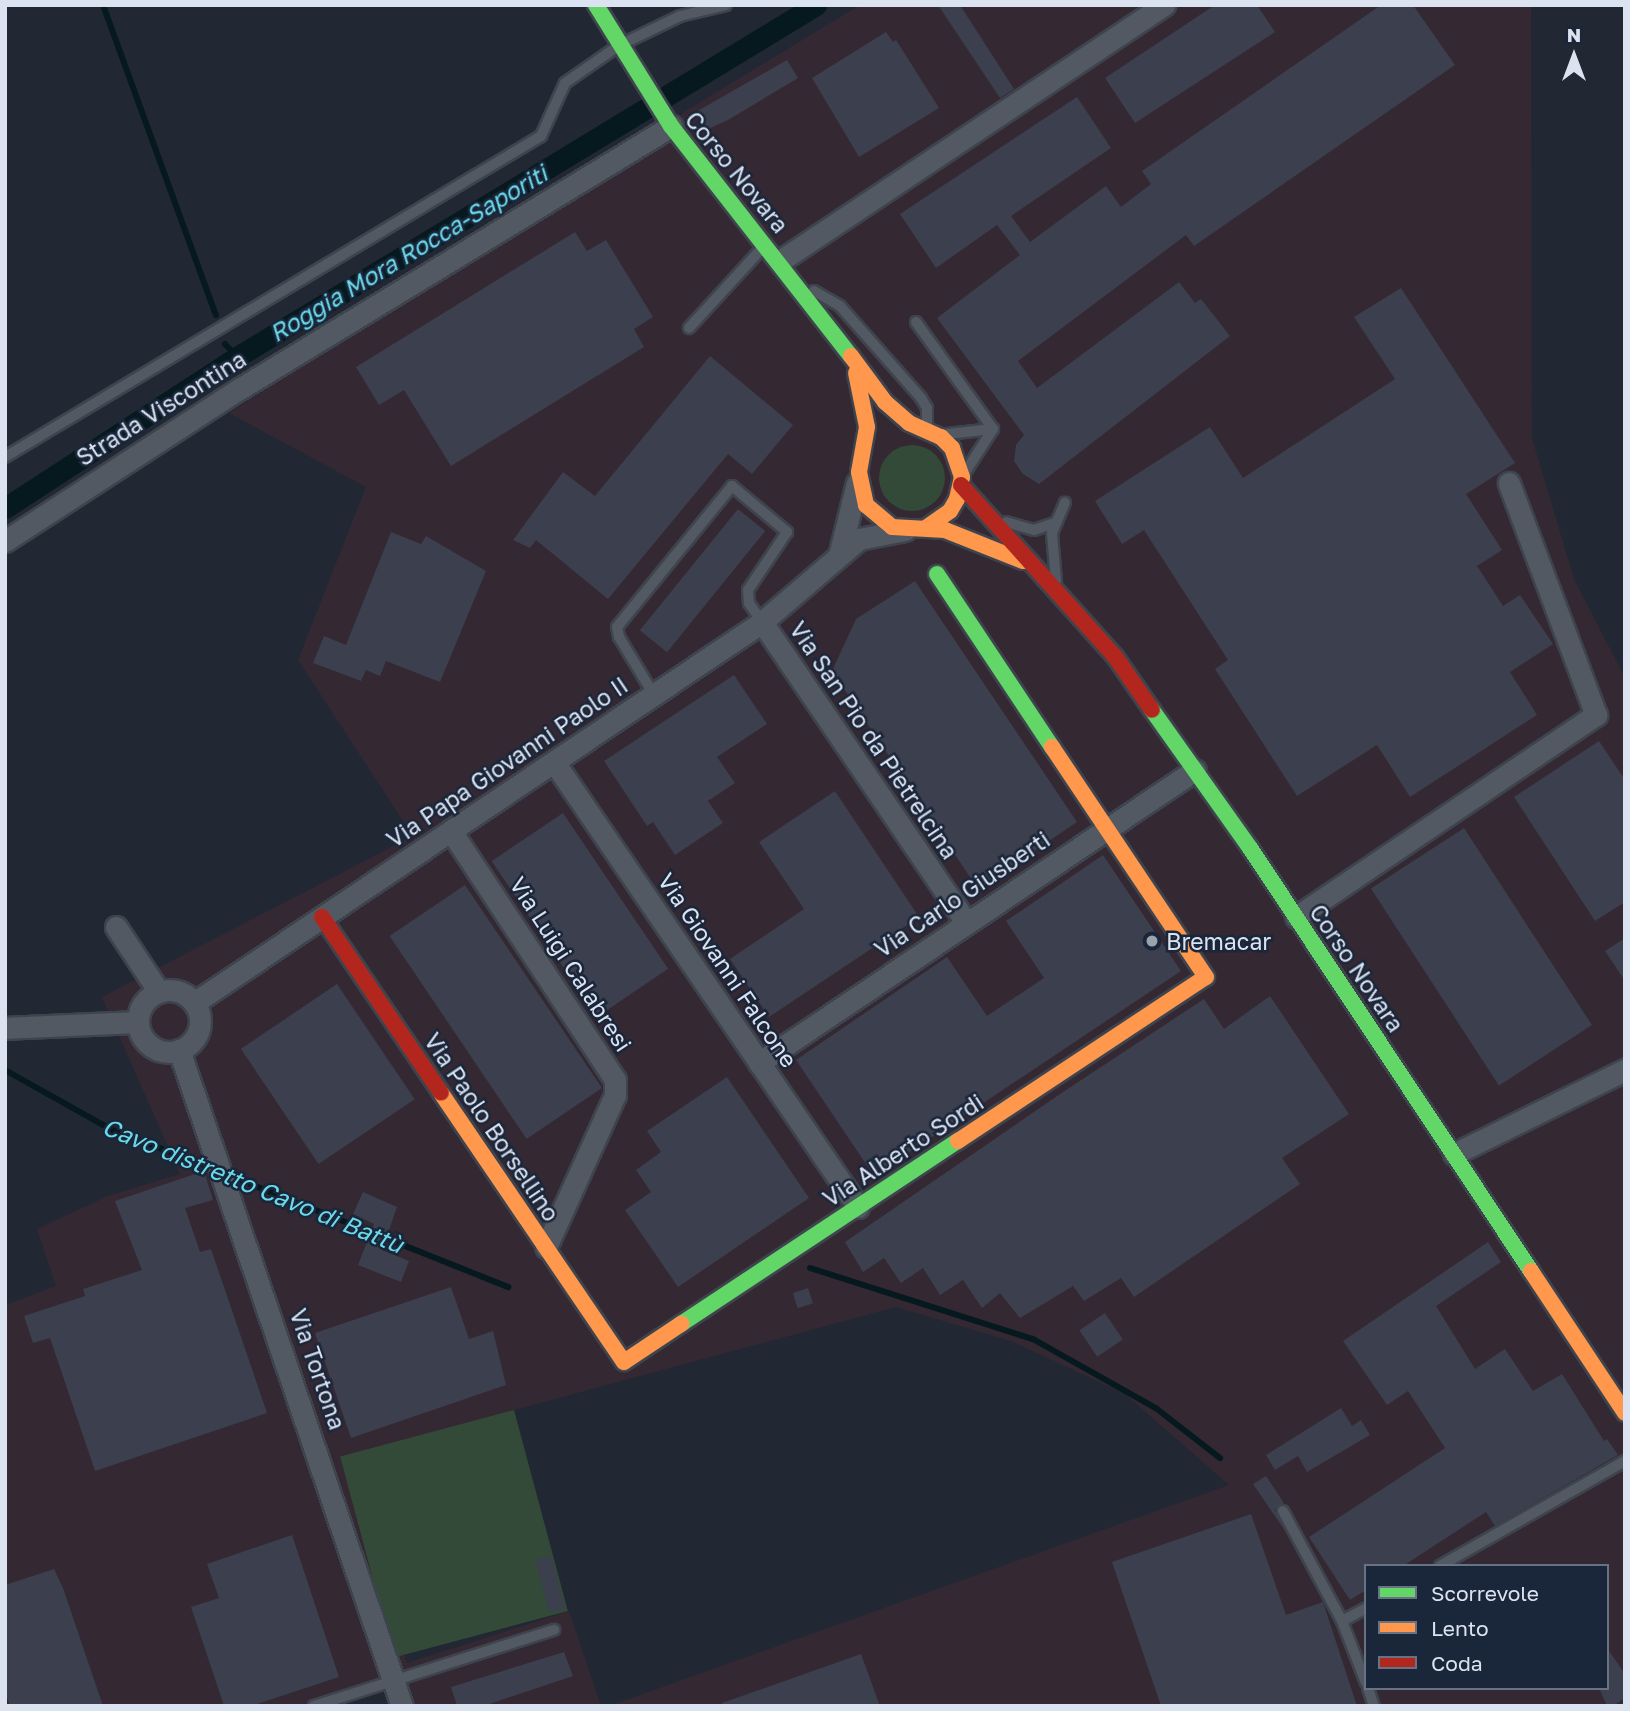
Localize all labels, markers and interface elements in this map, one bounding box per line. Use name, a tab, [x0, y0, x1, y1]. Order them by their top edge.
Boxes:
north arrow	[1539, 21, 1609, 91]
text: N	[1567, 23, 1581, 46]
street label: Corso Novara	[680, 106, 794, 238]
water label: Roggia Mora Rocca-Saporiti	[264, 159, 552, 347]
street label: Strada Viscontina	[71, 345, 251, 471]
street label: Via San Pio da Pietrelcina	[784, 616, 964, 864]
street label: Via Papa Giovanni Paolo II	[381, 671, 633, 853]
street label: Via Carlo Giusberti	[869, 825, 1055, 963]
street label: Via Giovanni Falcone	[653, 868, 803, 1072]
street label: Via Luigi Calabresi	[504, 871, 638, 1057]
street label: Corso Novara	[1304, 899, 1410, 1037]
place label: Bremacar	[1166, 927, 1271, 955]
marker: Bremacar	[1144, 933, 1160, 949]
street label: Via Paolo Borsellino	[419, 1028, 565, 1226]
street label: Via Alberto Sordi	[818, 1088, 988, 1212]
water label: Cavo distretto Cavo di Battù	[99, 1111, 407, 1259]
street label: Via Tortona	[284, 1305, 352, 1433]
legend	[1364, 1564, 1609, 1690]
text: Scorrevole	[1431, 1580, 1539, 1606]
text: Lento	[1431, 1615, 1489, 1641]
text: Coda	[1431, 1650, 1483, 1676]

